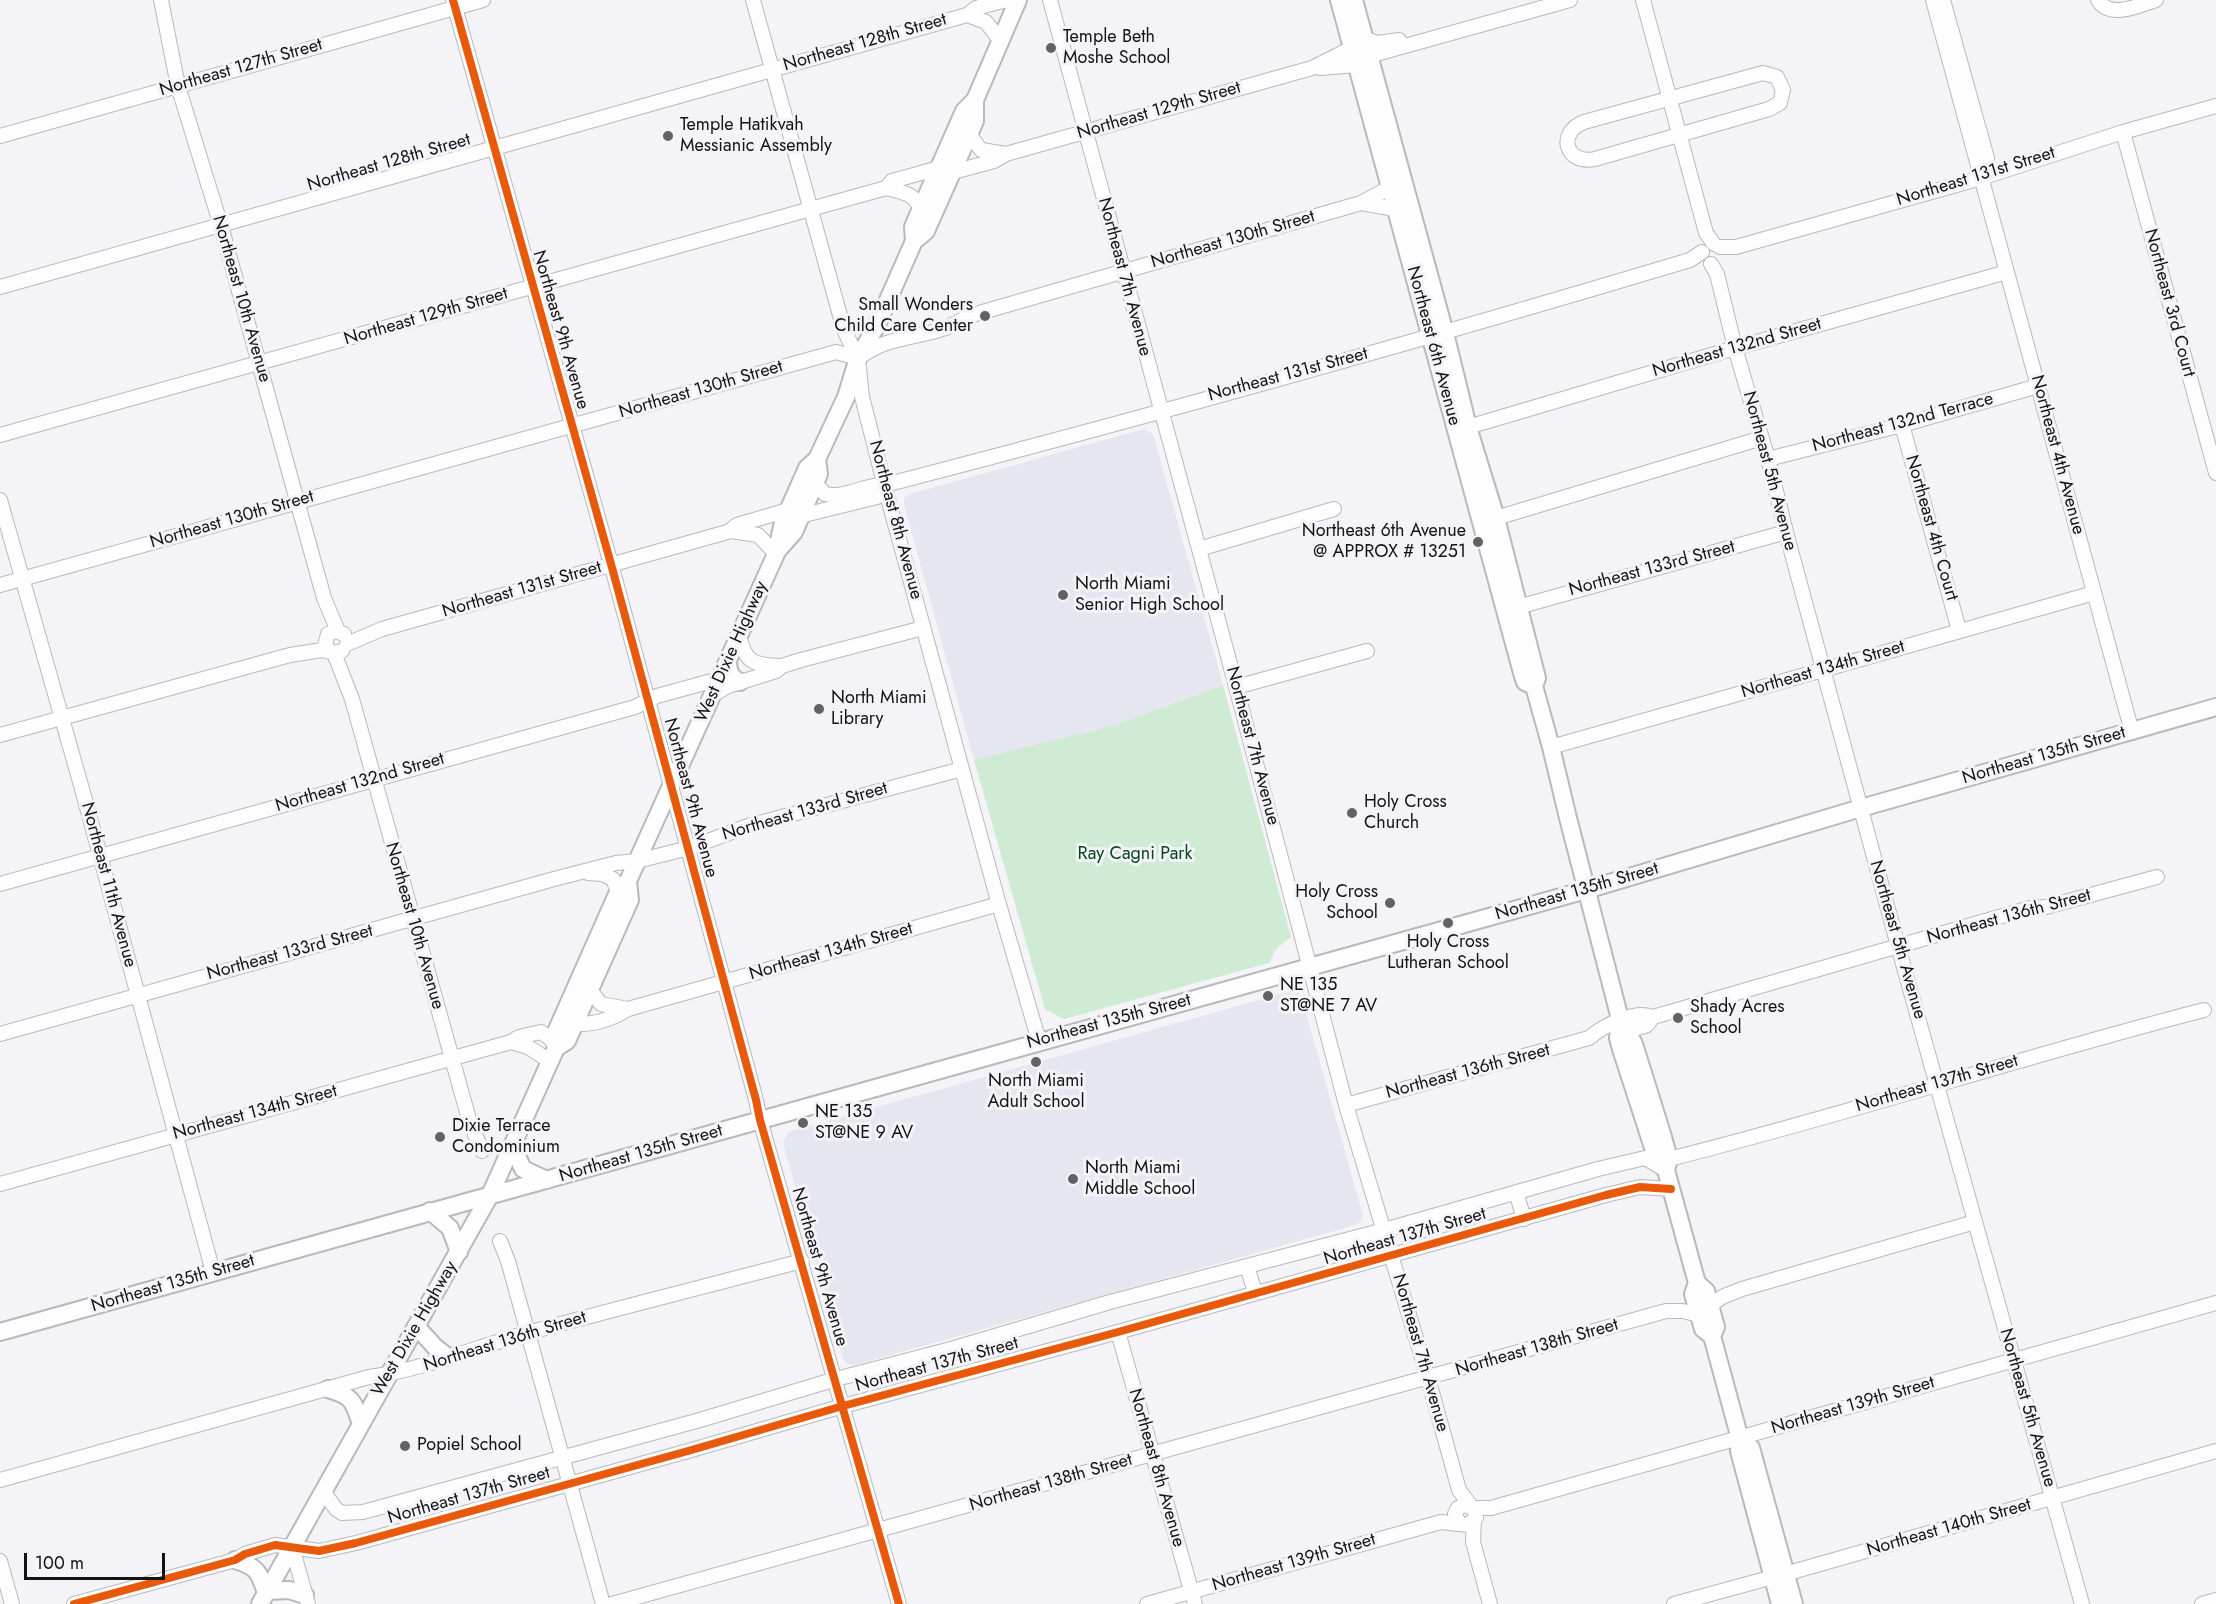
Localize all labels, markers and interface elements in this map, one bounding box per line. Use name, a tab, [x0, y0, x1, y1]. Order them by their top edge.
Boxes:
street label: Northeast 128th Street	[781, 9, 949, 77]
place label: Temple Beth Moshe School	[1063, 27, 1170, 70]
street label: Northeast 127th Street	[157, 34, 325, 102]
marker: Temple Beth Moshe School	[1044, 41, 1058, 55]
street label: Northeast 129th Street	[1075, 77, 1243, 145]
place label: Temple Hatikvah Messianic Assembly	[680, 115, 832, 158]
street label: Northeast 128th Street	[305, 129, 473, 197]
marker: Temple Hatikvah Messianic Assembly	[661, 129, 675, 143]
street label: Northeast 131st Street	[1894, 143, 2058, 211]
street label: Northeast 7th Avenue	[1092, 195, 1156, 359]
street label: Northeast 130th Street	[1149, 206, 1317, 274]
street label: Northeast 10th Avenue	[207, 213, 275, 385]
street label: Northeast 3rd Court	[2139, 227, 2199, 379]
street label: Northeast 9th Avenue	[527, 248, 593, 412]
street label: Northeast 6th Avenue	[1401, 264, 1465, 428]
street label: Northeast 129th Street	[342, 283, 510, 351]
place label: Small Wonders Child Care Center	[834, 295, 973, 338]
marker: Small Wonders Child Care Center	[978, 309, 992, 323]
street label: Northeast 132nd Street	[1650, 314, 1824, 382]
street label: Northeast 131st Street	[1206, 343, 1370, 407]
street label: Northeast 130th Street	[617, 356, 785, 424]
street label: Northeast 4th Avenue	[2025, 373, 2089, 537]
street label: Northeast 132nd Terrace	[1810, 388, 1996, 458]
street label: Northeast 5th Avenue	[1737, 389, 1801, 553]
street label: Northeast 8th Avenue	[863, 438, 927, 602]
street label: Northeast 4th Court	[1900, 453, 1962, 603]
street label: Northeast 130th Street	[148, 486, 316, 554]
place label: Northeast 6th Avenue @ APPROX # 13251	[1302, 521, 1466, 564]
marker: Northeast 6th Avenue @ APPROX # 13251	[1471, 535, 1485, 549]
street label: Northeast 133rd Street	[1567, 536, 1737, 602]
street label: Northeast 131st Street	[440, 557, 604, 623]
place label: North Miami Senior High School	[1075, 574, 1224, 616]
street label: West Dixie Highway	[691, 578, 773, 726]
marker: North Miami Senior High School	[1056, 588, 1070, 602]
street label: Northeast 134th Street	[1739, 636, 1907, 704]
street label: Northeast 7th Avenue	[1220, 664, 1284, 828]
place label: North Miami Library	[831, 688, 927, 730]
marker: North Miami Library	[812, 702, 826, 716]
street label: Northeast 9th Avenue	[658, 716, 722, 880]
street label: Northeast 135th Street	[1960, 722, 2128, 790]
street label: Northeast 132nd Street	[273, 749, 447, 817]
street label: Northeast 133rd Street	[720, 778, 890, 846]
place label: Holy Cross Church	[1364, 792, 1447, 834]
street label: Northeast 11th Avenue	[76, 800, 140, 970]
marker: Holy Cross Church	[1345, 806, 1359, 820]
street label: Northeast 10th Avenue	[380, 840, 448, 1012]
park label: Ray Cagni Park	[1078, 844, 1192, 866]
street label: Northeast 135th Street	[1493, 858, 1661, 926]
street label: Northeast 5th Avenue	[1864, 858, 1930, 1022]
place label: Holy Cross School	[1295, 882, 1378, 924]
street label: Northeast 136th Street	[1925, 885, 2093, 949]
marker: Holy Cross School	[1383, 896, 1397, 910]
marker: Holy Cross Lutheran School	[1441, 916, 1455, 930]
street label: Northeast 134th Street	[747, 918, 915, 986]
street label: Northeast 133rd Street	[205, 920, 375, 986]
place label: Holy Cross Lutheran School	[1387, 932, 1509, 974]
place label: NE 135 ST@NE 7 AV	[1280, 975, 1377, 1018]
marker: NE 135 ST@NE 7 AV	[1261, 989, 1275, 1003]
street label: Northeast 135th Street	[1025, 990, 1193, 1054]
place label: Shady Acres School	[1690, 997, 1784, 1040]
marker: Shady Acres School	[1671, 1011, 1685, 1025]
street label: Northeast 136th Street	[1384, 1040, 1552, 1104]
street label: Northeast 137th Street	[1853, 1050, 2021, 1118]
marker: North Miami Adult School	[1029, 1055, 1043, 1069]
place label: North Miami Adult School	[987, 1071, 1085, 1114]
street label: Northeast 134th Street	[171, 1081, 339, 1145]
place label: NE 135 ST@NE 9 AV	[815, 1102, 913, 1144]
place label: Dixie Terrace Condominium	[452, 1116, 560, 1158]
marker: NE 135 ST@NE 9 AV	[796, 1116, 810, 1130]
street label: Northeast 135th Street	[557, 1120, 725, 1188]
marker: Dixie Terrace Condominium	[433, 1130, 447, 1144]
place label: North Miami Middle School	[1085, 1158, 1195, 1200]
marker: North Miami Middle School	[1066, 1172, 1080, 1186]
street label: Northeast 9th Avenue	[786, 1185, 852, 1349]
street label: Northeast 137th Street	[1321, 1203, 1489, 1271]
street label: Northeast 135th Street	[89, 1250, 257, 1318]
street label: West Dixie Highway	[368, 1258, 462, 1400]
street label: Northeast 7th Avenue	[1387, 1272, 1453, 1434]
street label: Northeast 136th Street	[421, 1307, 589, 1377]
street label: Northeast 138th Street	[1453, 1314, 1621, 1382]
street label: Northeast 5th Avenue	[1994, 1326, 2060, 1490]
street label: Northeast 137th Street	[853, 1333, 1021, 1397]
street label: Northeast 139th Street	[1769, 1372, 1937, 1440]
street label: Northeast 8th Avenue	[1123, 1386, 1189, 1550]
place label: Popiel School	[417, 1435, 522, 1457]
marker: Popiel School	[398, 1439, 412, 1453]
street label: Northeast 138th Street	[967, 1449, 1135, 1517]
street label: Northeast 137th Street	[385, 1462, 553, 1530]
street label: Northeast 140th Street	[1864, 1494, 2034, 1562]
street label: Northeast 139th Street	[1210, 1529, 1378, 1597]
scale bar	[27, 1541, 168, 1579]
text: 100 m	[35, 1550, 84, 1576]

